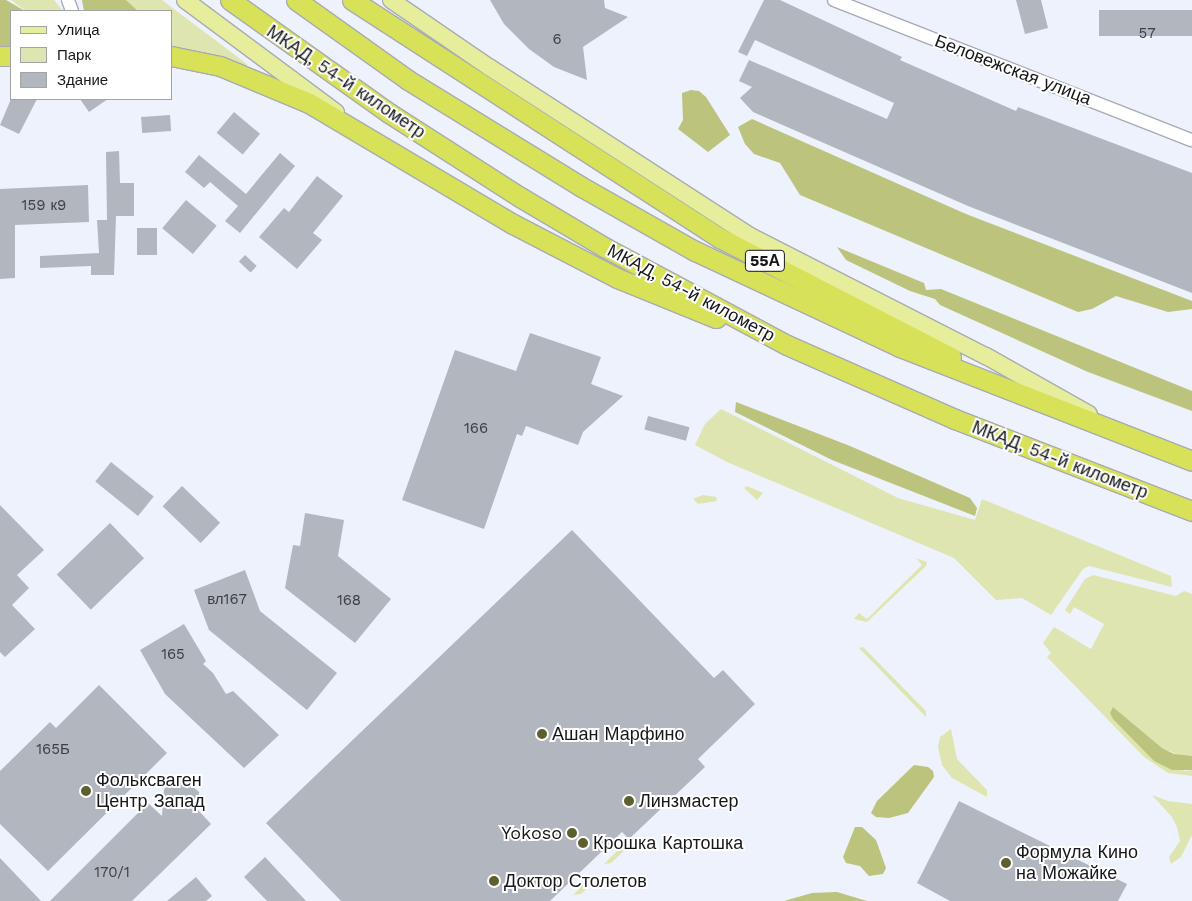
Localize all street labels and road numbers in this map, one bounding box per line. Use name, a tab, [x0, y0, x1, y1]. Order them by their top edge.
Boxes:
street label: МКАД, 54-й километр	[263, 21, 429, 143]
street label: Беловежская улица	[932, 30, 1094, 110]
street label: МКАД, 54-й километр	[603, 240, 779, 346]
road number: 55А	[744, 248, 786, 274]
street label: МКАД, 54-й километр	[969, 416, 1151, 504]

